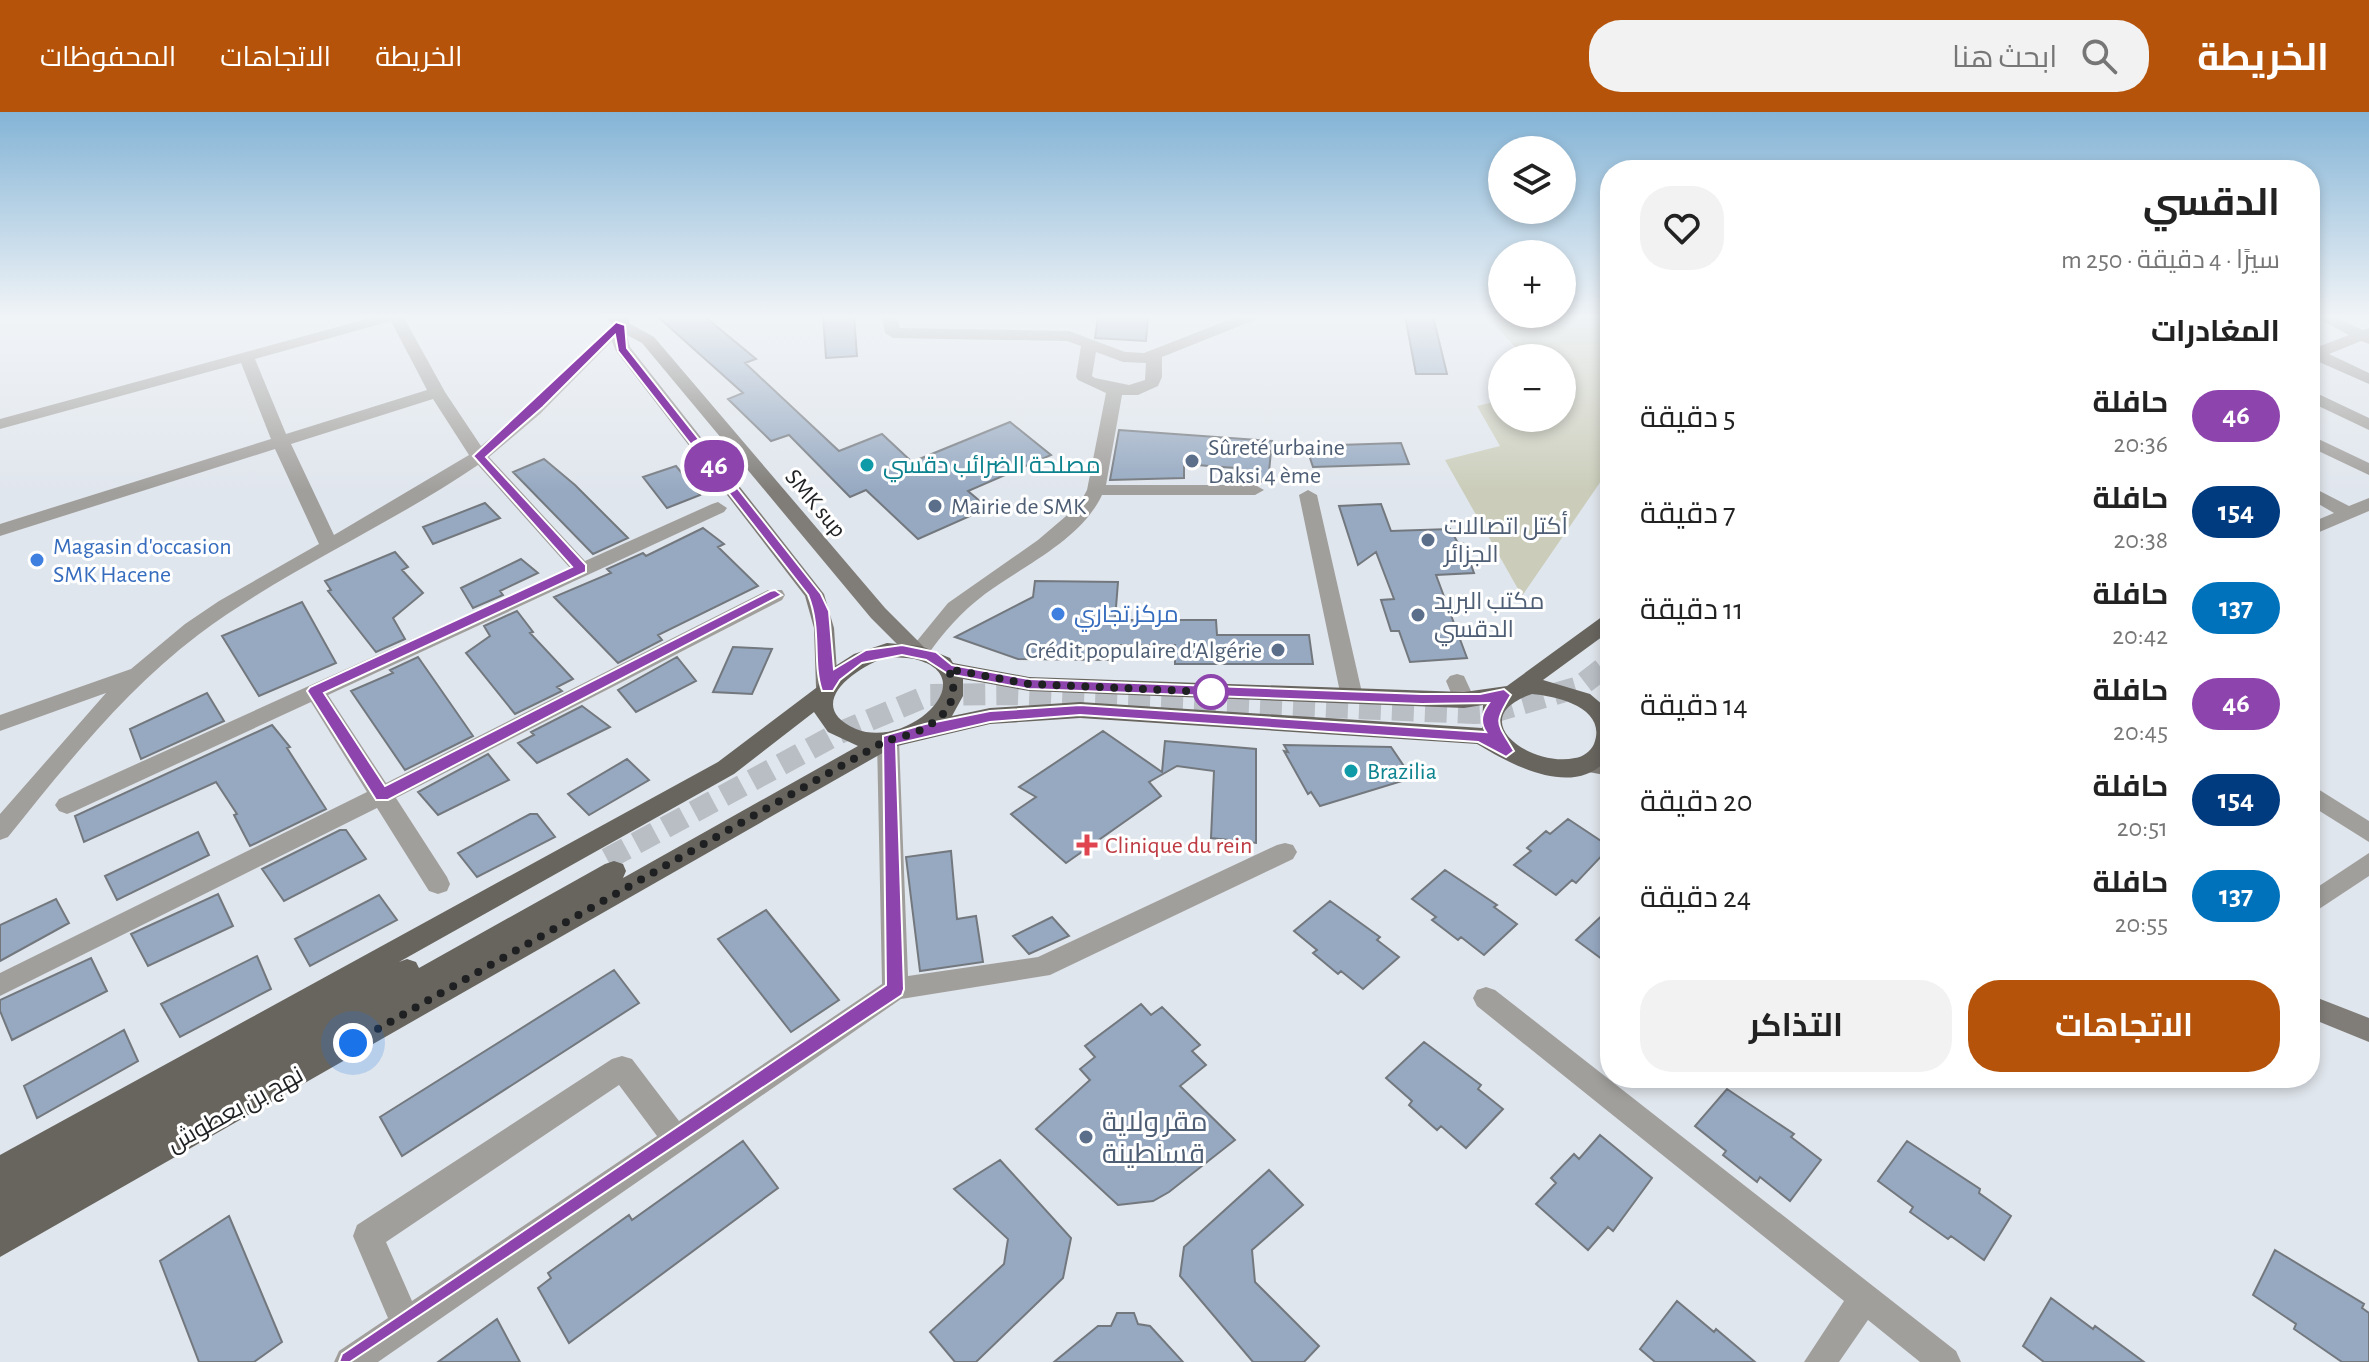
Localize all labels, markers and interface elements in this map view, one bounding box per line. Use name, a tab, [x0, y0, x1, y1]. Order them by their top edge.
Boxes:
search box	[1589, 20, 2149, 92]
icon: search	[2077, 34, 2121, 78]
text: الخريطة	[2197, 40, 2329, 78]
text: ابحث هنا	[1952, 43, 2057, 73]
text: المحفوظات	[40, 44, 176, 72]
text: الاتجاهات	[220, 44, 331, 72]
text: الخريطة	[375, 44, 463, 72]
map controls	[1488, 136, 1576, 432]
button: layers	[1488, 136, 1576, 224]
text: الدقسي	[2143, 185, 2280, 223]
button: heart	[1640, 186, 1724, 270]
button: +	[1488, 240, 1576, 328]
text: سيرًا · 4 دقيقة · 250 m	[2061, 247, 2280, 273]
text: المغادرات	[2151, 317, 2280, 347]
button: −	[1488, 344, 1576, 432]
text: حافلة	[2093, 388, 2168, 418]
text: 46	[2222, 402, 2250, 430]
text: 5 دقيقة	[1640, 403, 1736, 433]
text: 20:36	[2114, 431, 2168, 457]
place label: Sûreté urbaine Daksi 4 ème	[1208, 436, 1345, 488]
line badge: 46	[678, 440, 750, 492]
text: 46	[700, 452, 728, 480]
marker: Sûreté urbaine Daksi 4 ème	[1183, 452, 1201, 470]
place label: مصلحة الضرائب دقسي	[883, 454, 1101, 483]
marker: مصلحة الضرائب دقسي	[858, 456, 876, 474]
street label: SMK sup	[780, 465, 850, 542]
text: حافلة	[2093, 484, 2168, 514]
place label: Mairie de SMK	[951, 495, 1087, 519]
marker: Mairie de SMK	[926, 497, 944, 515]
text: 154	[2218, 498, 2254, 526]
text: 7 دقيقة	[1640, 499, 1736, 529]
place label: أكتل اتصالات الجزائر	[1442, 510, 1568, 567]
text: 20:38	[2113, 527, 2168, 553]
marker: أكتل اتصالات الجزائر	[1419, 531, 1437, 549]
place label: Magasin d'occasion SMK Hacene	[53, 535, 232, 587]
marker: Magasin d'occasion SMK Hacene	[28, 551, 46, 569]
text: حافلة	[2093, 580, 2168, 610]
place label: مكتب البريد الدقسي	[1434, 590, 1544, 647]
text: 137	[2219, 594, 2253, 622]
text: 11 دقيقة	[1640, 595, 1744, 625]
place label: مركز تجاري	[1074, 603, 1179, 632]
marker: مركز تجاري	[1049, 605, 1067, 623]
marker: مكتب البريد الدقسي	[1409, 606, 1427, 624]
text: 20:42	[2112, 623, 2168, 649]
place label: Crédit populaire d'Algérie	[1025, 639, 1262, 663]
marker: Crédit populaire d'Algérie	[1269, 641, 1287, 659]
unlabelled marker	[1194, 675, 1228, 709]
text: حافلة	[2093, 676, 2168, 706]
text: 46	[2222, 690, 2250, 718]
text: 14 دقيقة	[1640, 691, 1748, 721]
text: 20:45	[2113, 719, 2168, 745]
place label: Brazilia	[1367, 760, 1437, 784]
marker: Brazilia	[1342, 762, 1360, 780]
text: حافلة	[2093, 772, 2168, 802]
text: 154	[2218, 786, 2254, 814]
text: 20 دقيقة	[1640, 787, 1752, 817]
text: 20:51	[2117, 815, 2168, 841]
marker: Clinique du rein	[1076, 834, 1098, 856]
place label: Clinique du rein	[1105, 834, 1253, 858]
text: حافلة	[2093, 868, 2168, 898]
text: 137	[2219, 882, 2253, 910]
text: 24 دقيقة	[1640, 883, 1751, 913]
text: 20:55	[2115, 911, 2168, 937]
button: التذاكر	[1640, 980, 1952, 1072]
button: الاتجاهات	[1968, 980, 2280, 1072]
your location	[333, 1023, 373, 1063]
street label: نهج بن بعطوش	[163, 1062, 309, 1160]
place label: مقر ولاية قسنطينة	[1102, 1109, 1208, 1169]
marker: مقر ولاية قسنطينة	[1077, 1128, 1095, 1146]

